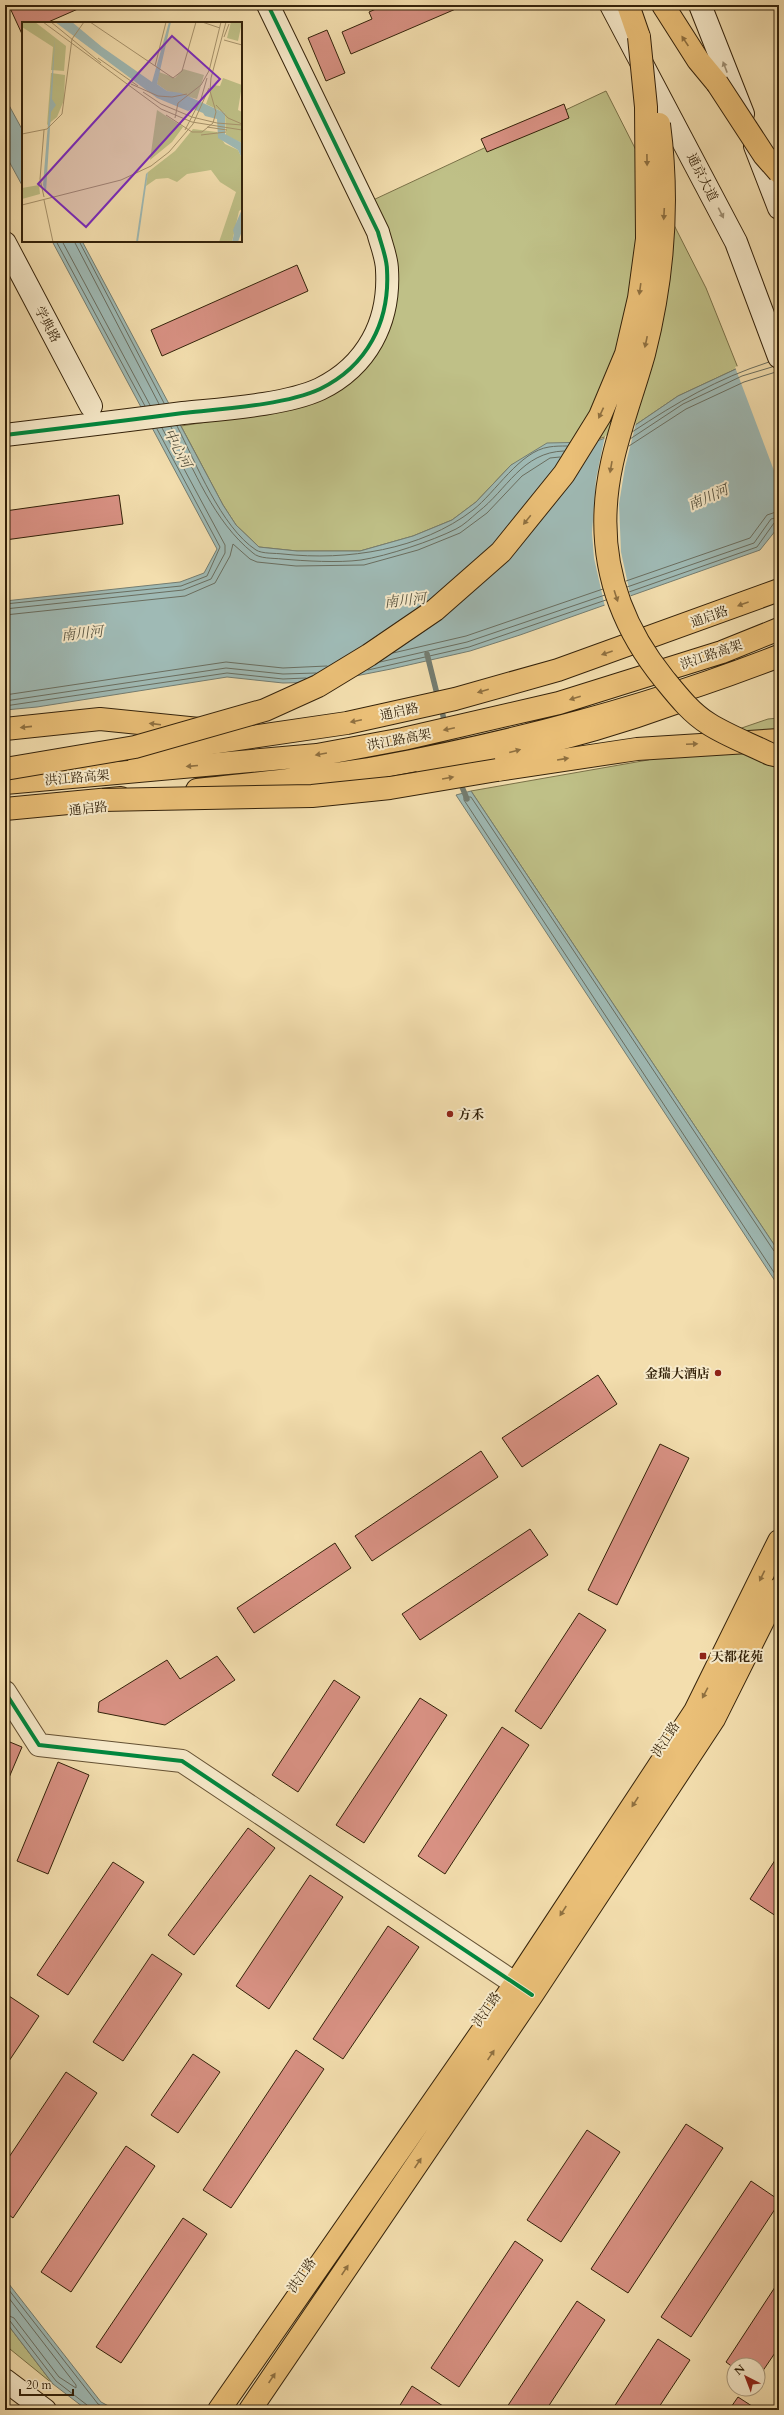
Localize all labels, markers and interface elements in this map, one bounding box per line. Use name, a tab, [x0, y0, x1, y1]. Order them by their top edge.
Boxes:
inset map	[22, 22, 242, 242]
one-way arrow	[681, 36, 689, 46]
one-way arrow	[722, 61, 728, 73]
street label: 通京大道	[682, 150, 722, 205]
one-way arrow	[644, 154, 651, 166]
one-way arrow	[718, 207, 725, 218]
one-way arrow	[660, 208, 667, 220]
one-way arrow	[637, 283, 643, 296]
street label: 学典路	[30, 303, 64, 346]
one-way arrow	[643, 336, 649, 349]
one-way arrow	[598, 407, 604, 419]
water label: 中心河	[159, 425, 197, 474]
one-way arrow	[608, 461, 614, 474]
water label: 南川河	[685, 479, 734, 515]
one-way arrow	[523, 514, 532, 525]
water label: 南川河	[383, 589, 430, 612]
one-way arrow	[613, 590, 619, 602]
one-way arrow	[736, 601, 748, 607]
street label: 通启路	[688, 602, 731, 632]
water label: 南川河	[60, 622, 107, 645]
street label: 洪江路高架	[678, 636, 745, 674]
one-way arrow	[601, 650, 613, 656]
one-way arrow	[477, 688, 489, 694]
one-way arrow	[569, 695, 581, 701]
street label: 通启路	[378, 699, 420, 725]
one-way arrow	[350, 718, 363, 724]
one-way arrow	[149, 721, 161, 727]
one-way arrow	[20, 724, 32, 730]
street label: 洪江路高架	[366, 725, 433, 755]
one-way arrow	[443, 726, 455, 732]
one-way arrow	[686, 741, 699, 747]
one-way arrow	[509, 748, 521, 754]
one-way arrow	[315, 751, 327, 757]
one-way arrow	[557, 756, 569, 762]
one-way arrow	[186, 763, 198, 770]
street label: 洪江路高架	[44, 766, 110, 790]
one-way arrow	[442, 775, 454, 781]
street label: 通启路	[68, 798, 109, 820]
place label: 方禾	[458, 1106, 484, 1124]
marker: 方禾	[445, 1109, 455, 1119]
place label: 金瑞大酒店	[645, 1365, 710, 1383]
marker: 金瑞大酒店	[713, 1368, 723, 1378]
one-way arrow	[759, 1570, 765, 1582]
place label: 天都花苑	[711, 1648, 763, 1666]
marker: 天都花苑	[698, 1651, 708, 1661]
one-way arrow	[702, 1687, 708, 1699]
street label: 洪江路	[648, 1718, 684, 1761]
one-way arrow	[631, 1797, 639, 1808]
one-way arrow	[559, 1906, 567, 1916]
street label: 洪江路	[468, 1988, 505, 2031]
one-way arrow	[487, 2050, 495, 2061]
one-way arrow	[414, 2158, 422, 2168]
street label: 洪江路	[283, 2254, 320, 2297]
one-way arrow	[341, 2265, 349, 2276]
north arrow	[726, 2357, 766, 2397]
text: N	[731, 2361, 749, 2379]
scale bar	[20, 2371, 73, 2397]
one-way arrow	[268, 2373, 276, 2383]
text: 20 m	[26, 2377, 53, 2393]

